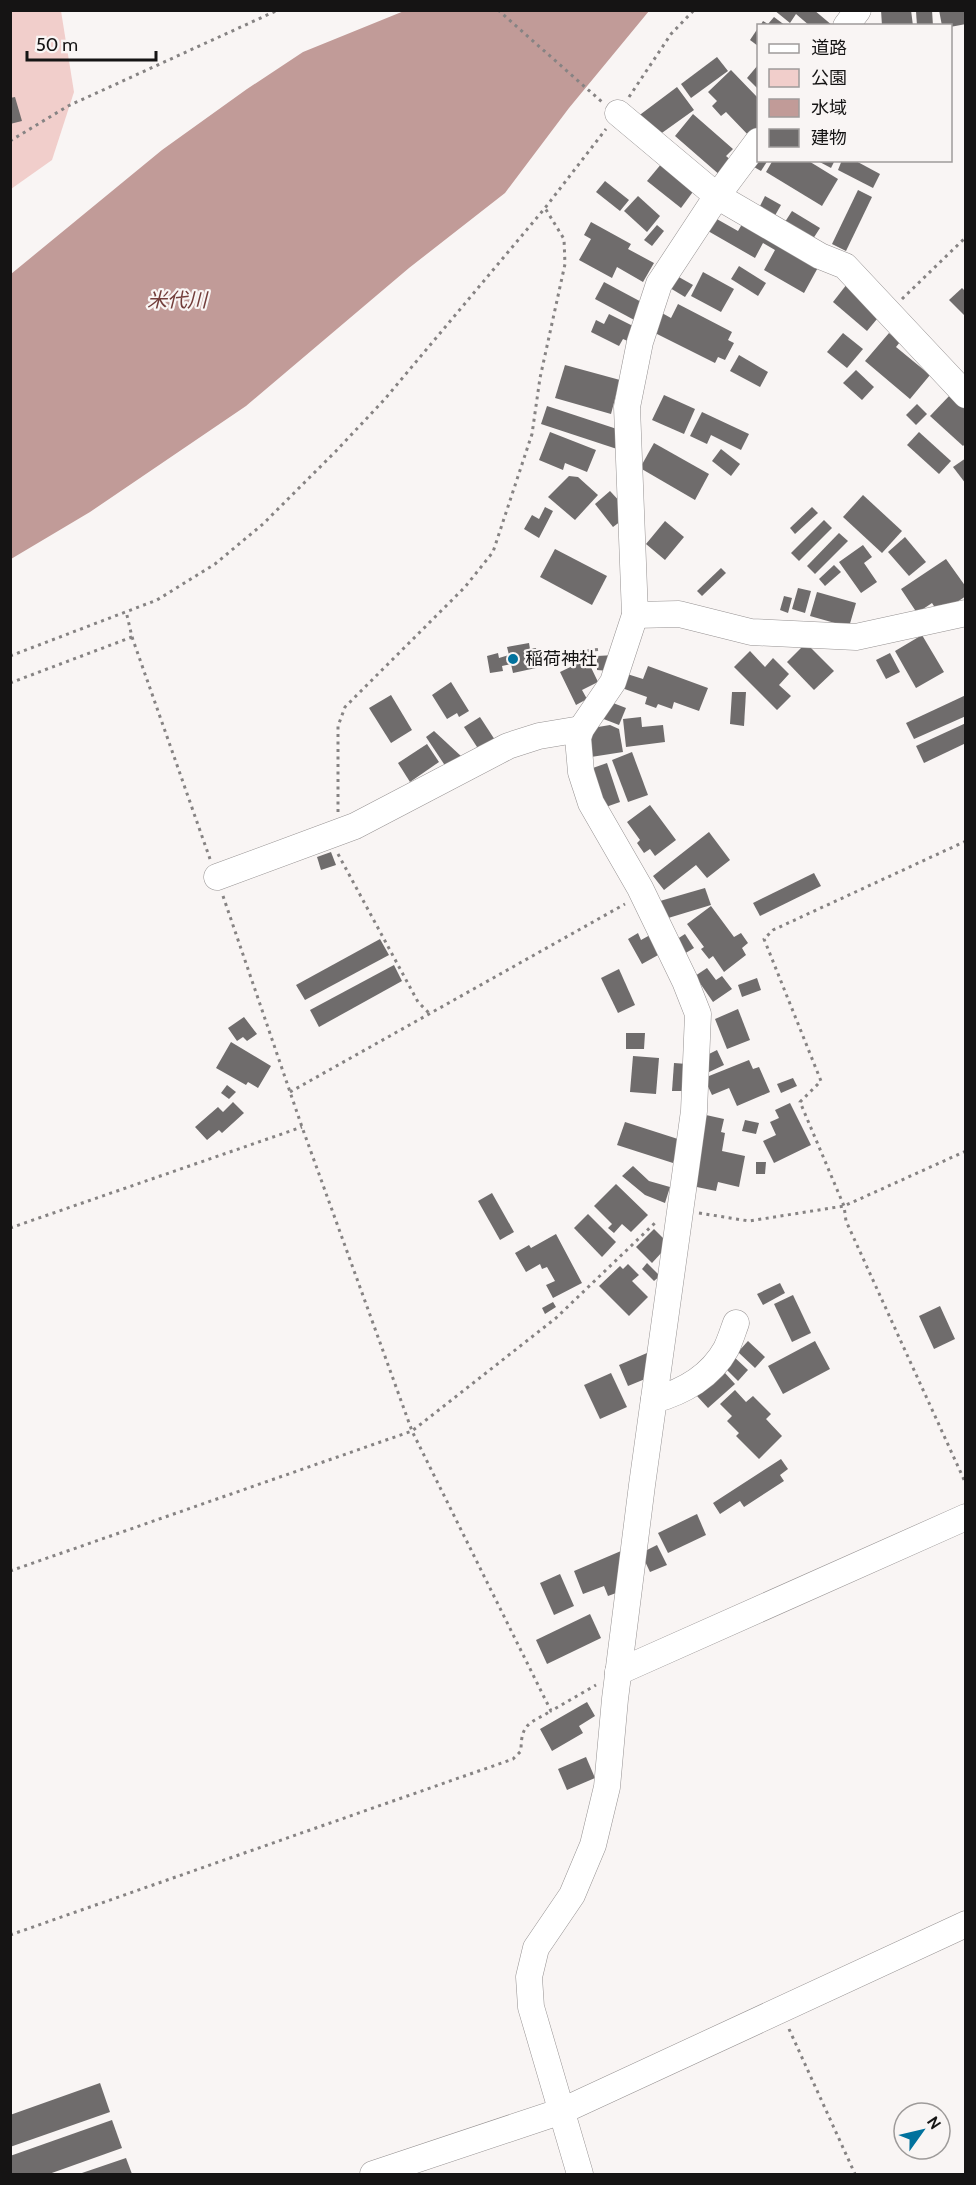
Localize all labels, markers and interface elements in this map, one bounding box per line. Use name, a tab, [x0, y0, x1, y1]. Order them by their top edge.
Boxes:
scale bar	[27, 24, 156, 62]
legend	[757, 24, 952, 162]
text: 50 m	[36, 34, 78, 56]
text: 道路	[811, 37, 847, 59]
text: 公園	[811, 67, 847, 89]
text: 水域	[811, 97, 847, 119]
text: 建物	[811, 127, 847, 149]
water label: 米代川	[147, 288, 209, 312]
place label: 稲荷神社	[525, 648, 597, 670]
marker: 稲荷神社	[506, 652, 520, 666]
north arrow	[892, 2101, 952, 2161]
text: N	[923, 2113, 945, 2133]

